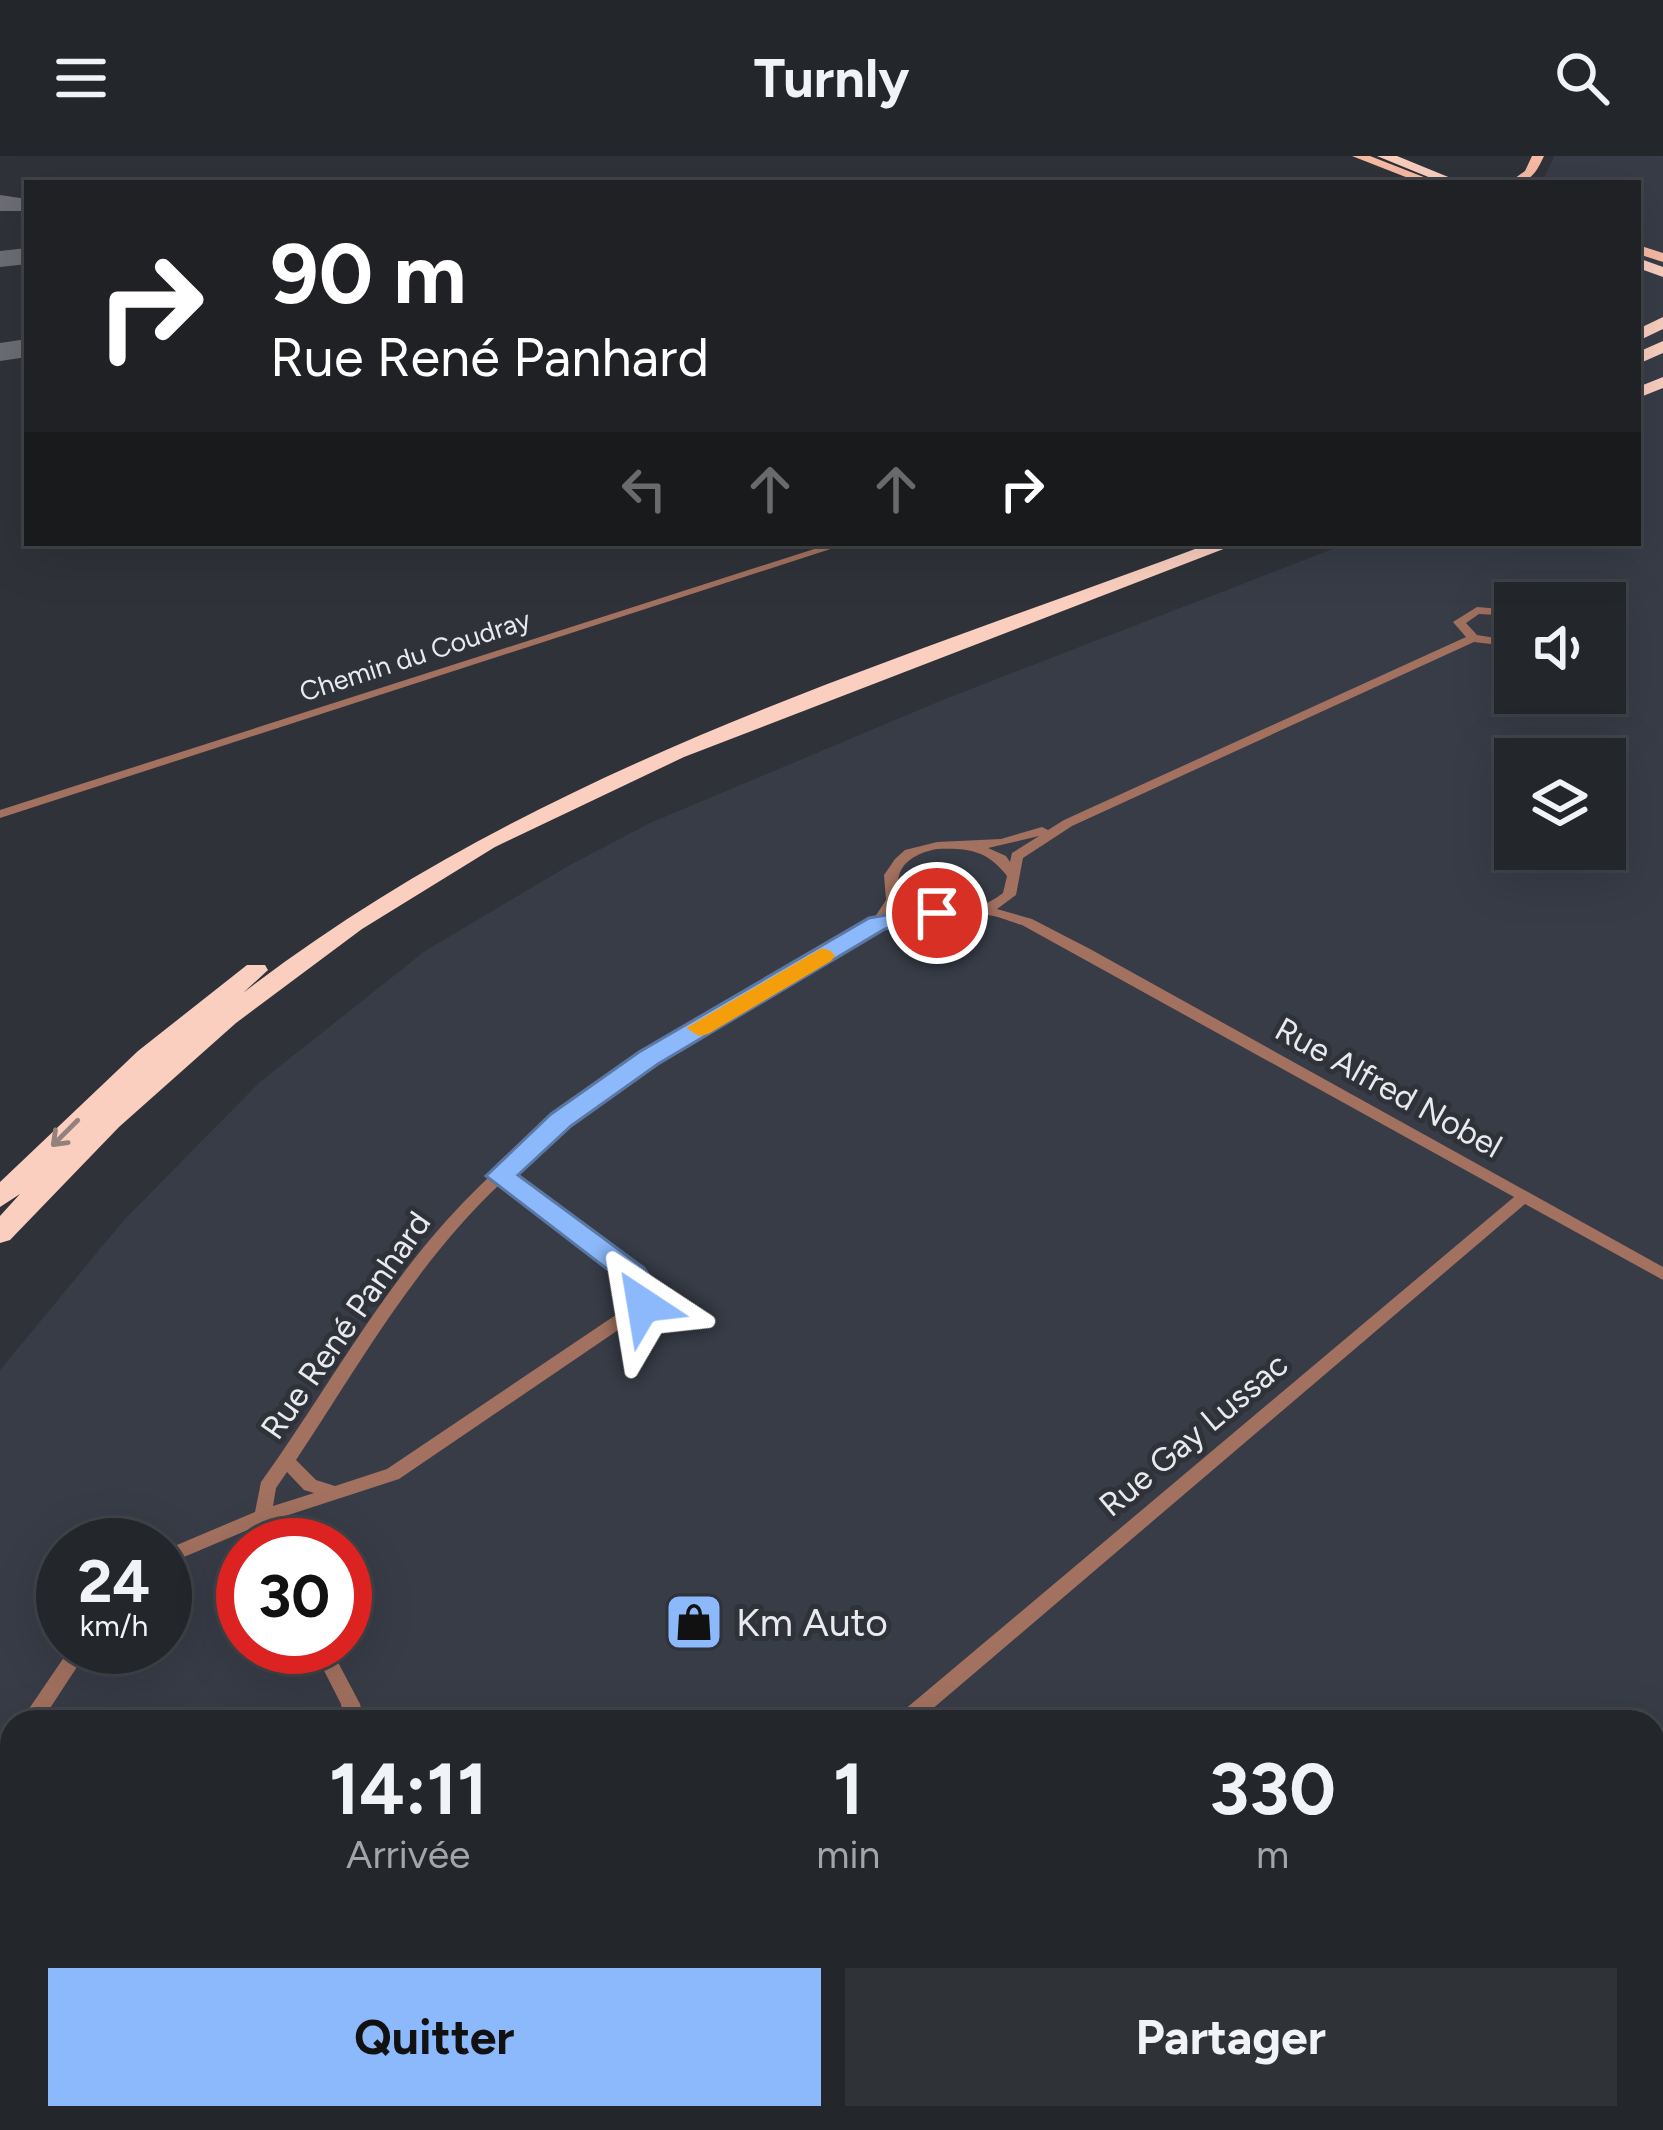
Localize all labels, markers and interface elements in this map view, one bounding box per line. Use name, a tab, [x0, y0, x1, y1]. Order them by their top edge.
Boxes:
icon: menu	[48, 45, 114, 111]
icon: search	[1549, 45, 1615, 111]
text: Turnly	[754, 46, 909, 111]
text: 90 m	[270, 223, 466, 324]
icon: right	[72, 228, 228, 384]
text: Rue René Panhard	[270, 325, 709, 390]
icon: left	[611, 456, 677, 522]
icon: ahead	[737, 456, 803, 522]
icon: ahead	[863, 456, 929, 522]
icon: right	[989, 456, 1055, 522]
map controls	[1494, 582, 1626, 870]
button: sound	[1494, 582, 1626, 714]
street label: Chemin du Coudray	[295, 603, 534, 708]
button: layers	[1494, 738, 1626, 870]
pin	[886, 862, 988, 964]
icon: arrive	[904, 880, 970, 946]
street label: Rue Alfred Nobel	[1269, 1009, 1509, 1166]
one-way arrow	[51, 1118, 80, 1147]
street label: Rue René Panhard	[252, 1204, 438, 1446]
position arrow	[580, 1242, 706, 1368]
street label: Rue Gay Lussac	[1091, 1344, 1295, 1524]
speed limit sign: 30	[216, 1518, 372, 1674]
text: 24	[78, 1545, 150, 1617]
shop icon: Km Auto	[663, 1591, 725, 1653]
place label: Km Auto	[736, 1599, 888, 1646]
text: km/h	[80, 1607, 148, 1644]
text: 14:11	[329, 1746, 487, 1832]
text: 1	[833, 1746, 864, 1832]
text: 330	[1209, 1746, 1336, 1832]
text: Arrivée	[346, 1831, 470, 1878]
text: min	[816, 1831, 880, 1878]
text: m	[1256, 1831, 1289, 1878]
button: Quitter	[48, 1968, 821, 2106]
button: Partager	[845, 1968, 1617, 2106]

